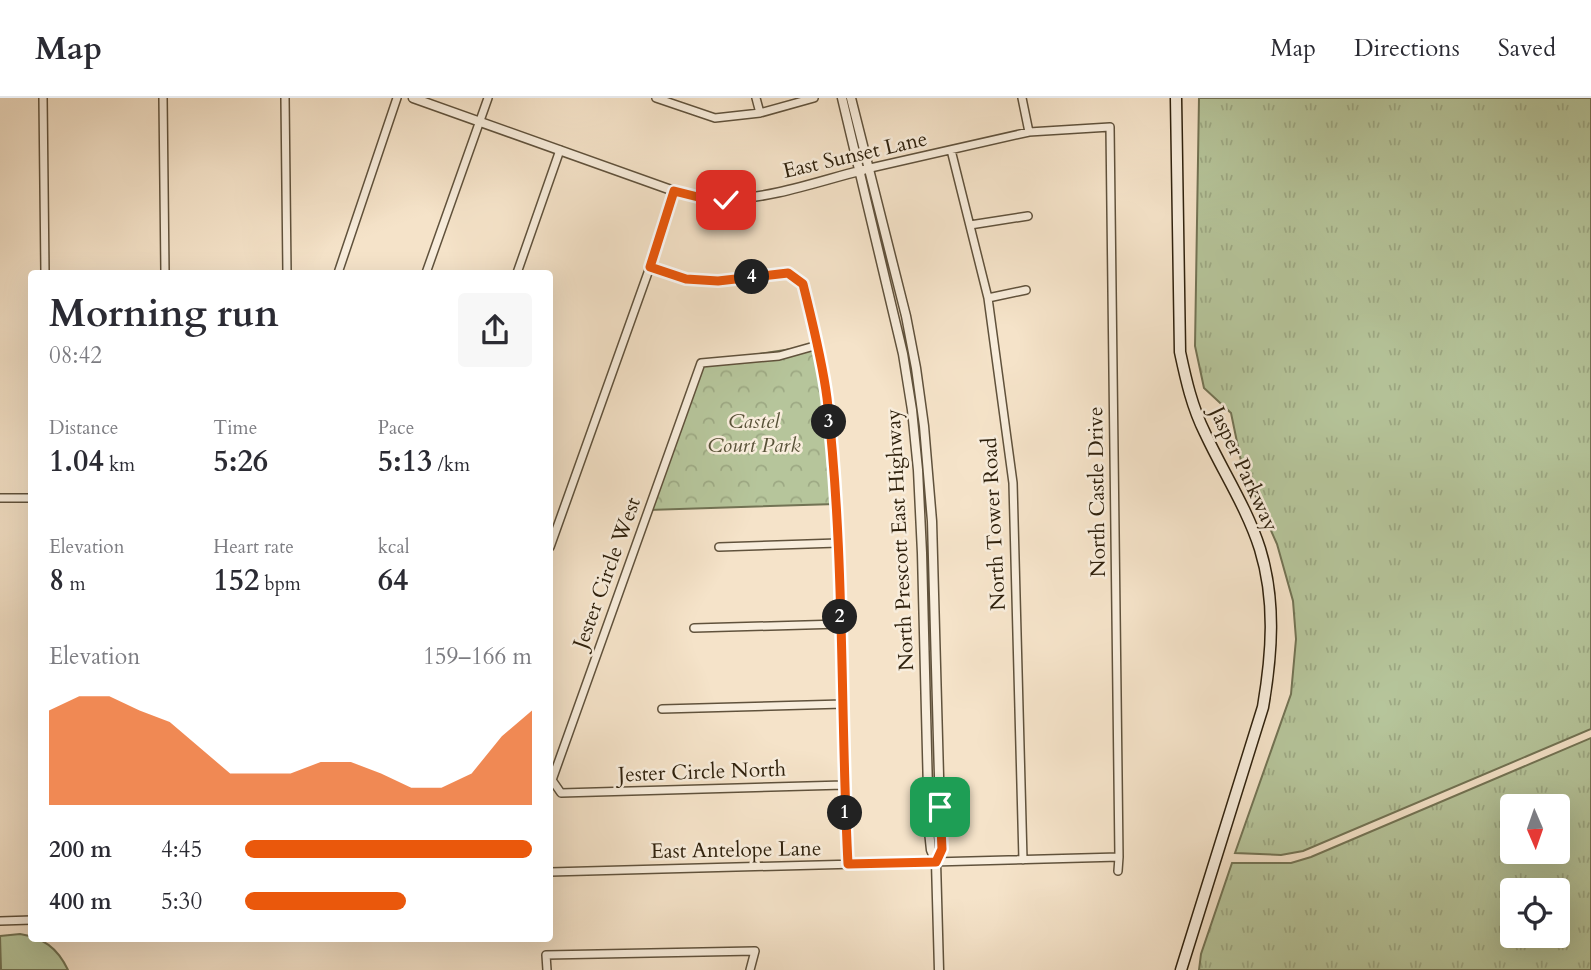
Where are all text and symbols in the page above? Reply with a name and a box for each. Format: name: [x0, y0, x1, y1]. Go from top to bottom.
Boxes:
text: Map: [35, 26, 102, 71]
text: Map: [1270, 32, 1316, 65]
text: Directions: [1354, 32, 1460, 65]
text: Saved: [1498, 32, 1556, 65]
street label: East Sunset Lane: [780, 124, 930, 186]
pin: [696, 170, 756, 230]
icon: check: [707, 181, 745, 219]
pin: 4: [734, 260, 770, 294]
text: 4: [747, 263, 756, 289]
text: Morning run: [49, 288, 279, 340]
button: share: [458, 293, 532, 367]
text: 08:42: [49, 340, 102, 371]
street label: Jasper Parkway: [1201, 399, 1286, 536]
pin: 3: [812, 404, 846, 440]
street label: North Castle Drive: [1081, 406, 1113, 578]
park label: Castel Court Park: [707, 407, 801, 460]
text: 3: [824, 408, 833, 434]
street label: North Prescott East Highway: [879, 408, 921, 672]
text: Distance: [49, 415, 118, 441]
text: Time: [213, 415, 257, 441]
text: Pace: [378, 415, 414, 441]
street label: North Tower Road: [975, 437, 1013, 611]
text: 1.04: [49, 441, 104, 482]
text: 5:26: [213, 441, 268, 482]
text: 5:13: [378, 441, 432, 482]
text: km: [104, 452, 135, 478]
text: /km: [432, 452, 470, 478]
street label: Jester Circle West: [565, 493, 648, 656]
text: Elevation: [49, 534, 124, 560]
text: Heart rate: [213, 534, 294, 560]
text: kcal: [378, 534, 410, 560]
text: 8: [49, 560, 64, 601]
text: 152: [213, 560, 259, 601]
text: 64: [378, 560, 408, 601]
text: m: [64, 571, 86, 597]
text: bpm: [259, 571, 301, 597]
pin: 2: [822, 600, 858, 634]
text: 2: [835, 603, 844, 629]
text: Elevation: [49, 641, 140, 672]
text: 159–166 m: [423, 641, 532, 672]
street label: Jester Circle North: [615, 755, 787, 790]
pin: [910, 777, 970, 837]
icon: arrive: [921, 788, 959, 826]
north arrow: [1500, 794, 1570, 864]
map controls: [1500, 794, 1570, 948]
pin: 1: [828, 796, 862, 830]
text: 1: [840, 799, 849, 825]
text: 200 m: [49, 834, 112, 865]
text: 4:45: [161, 834, 202, 865]
street label: East Antelope Lane: [650, 834, 822, 866]
button: locate: [1500, 878, 1570, 948]
text: 400 m: [49, 886, 112, 917]
text: 5:30: [161, 886, 202, 917]

